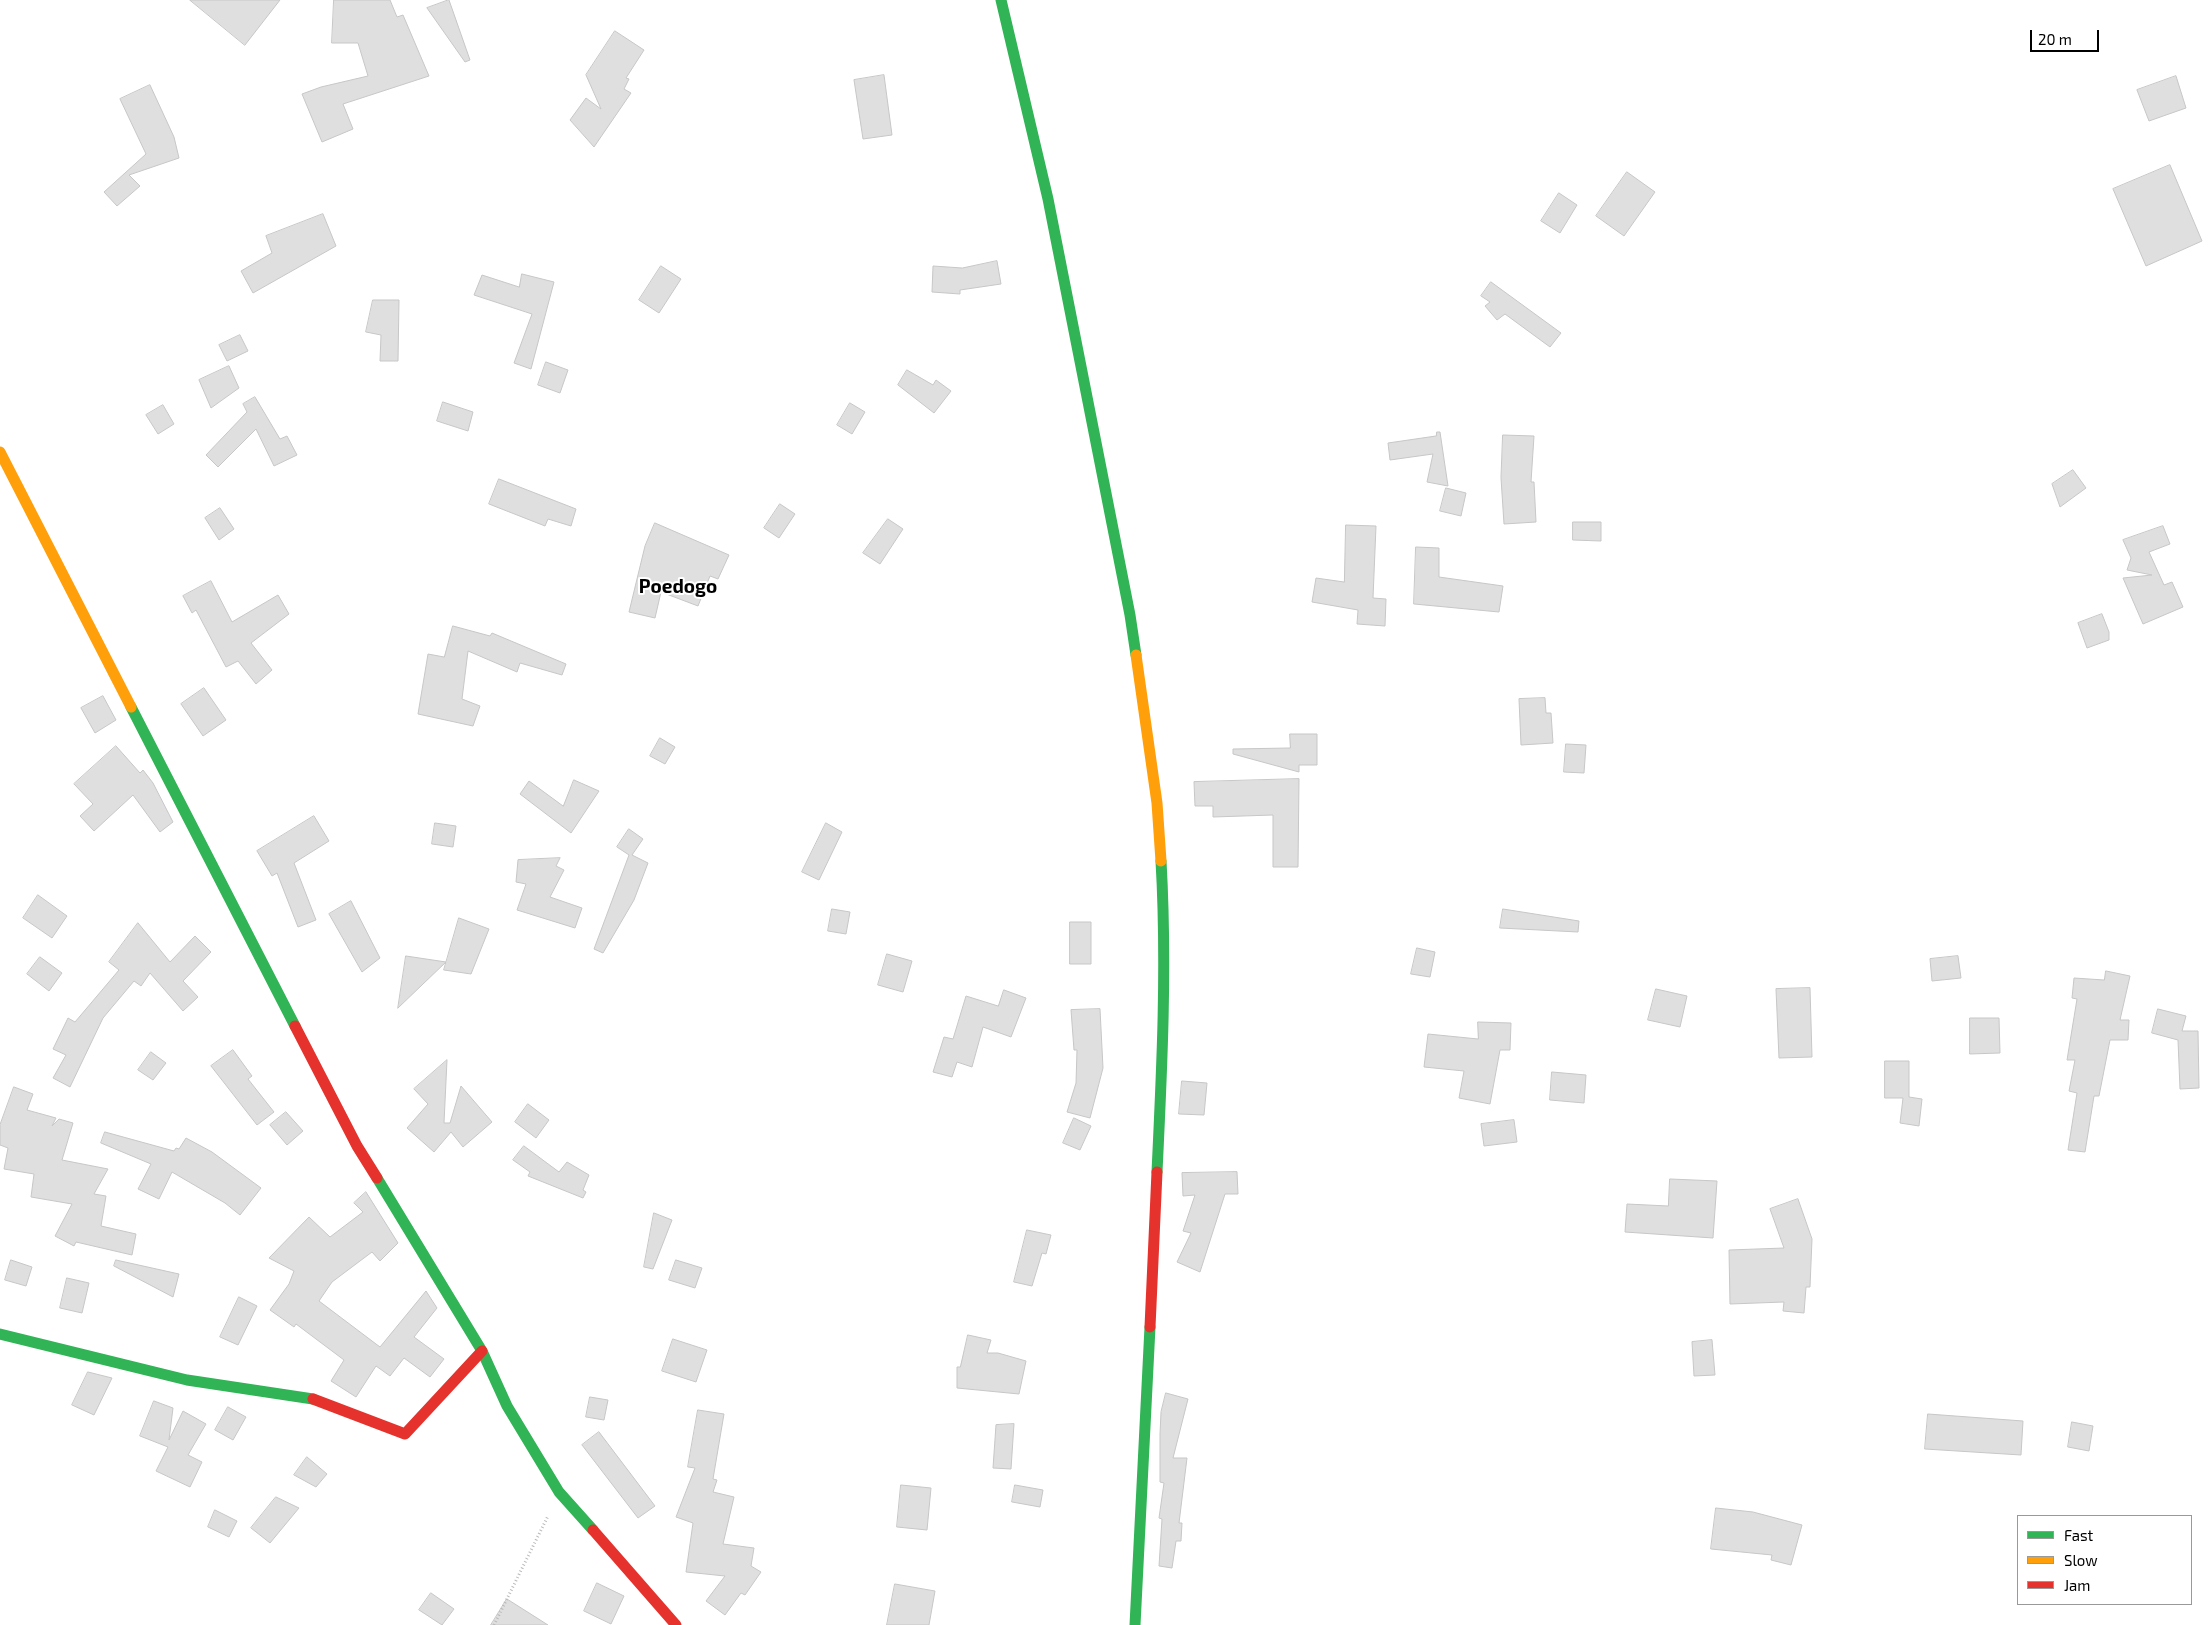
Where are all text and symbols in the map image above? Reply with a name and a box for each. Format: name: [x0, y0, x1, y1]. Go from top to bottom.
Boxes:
scale bar: [2032, 20, 2101, 52]
text: 20 m: [2038, 30, 2072, 48]
district label: Poedogo: [639, 576, 717, 598]
legend: [2017, 1515, 2192, 1605]
text: Fast: [2064, 1526, 2093, 1544]
text: Slow: [2064, 1551, 2098, 1569]
text: Jam: [2064, 1576, 2090, 1594]

